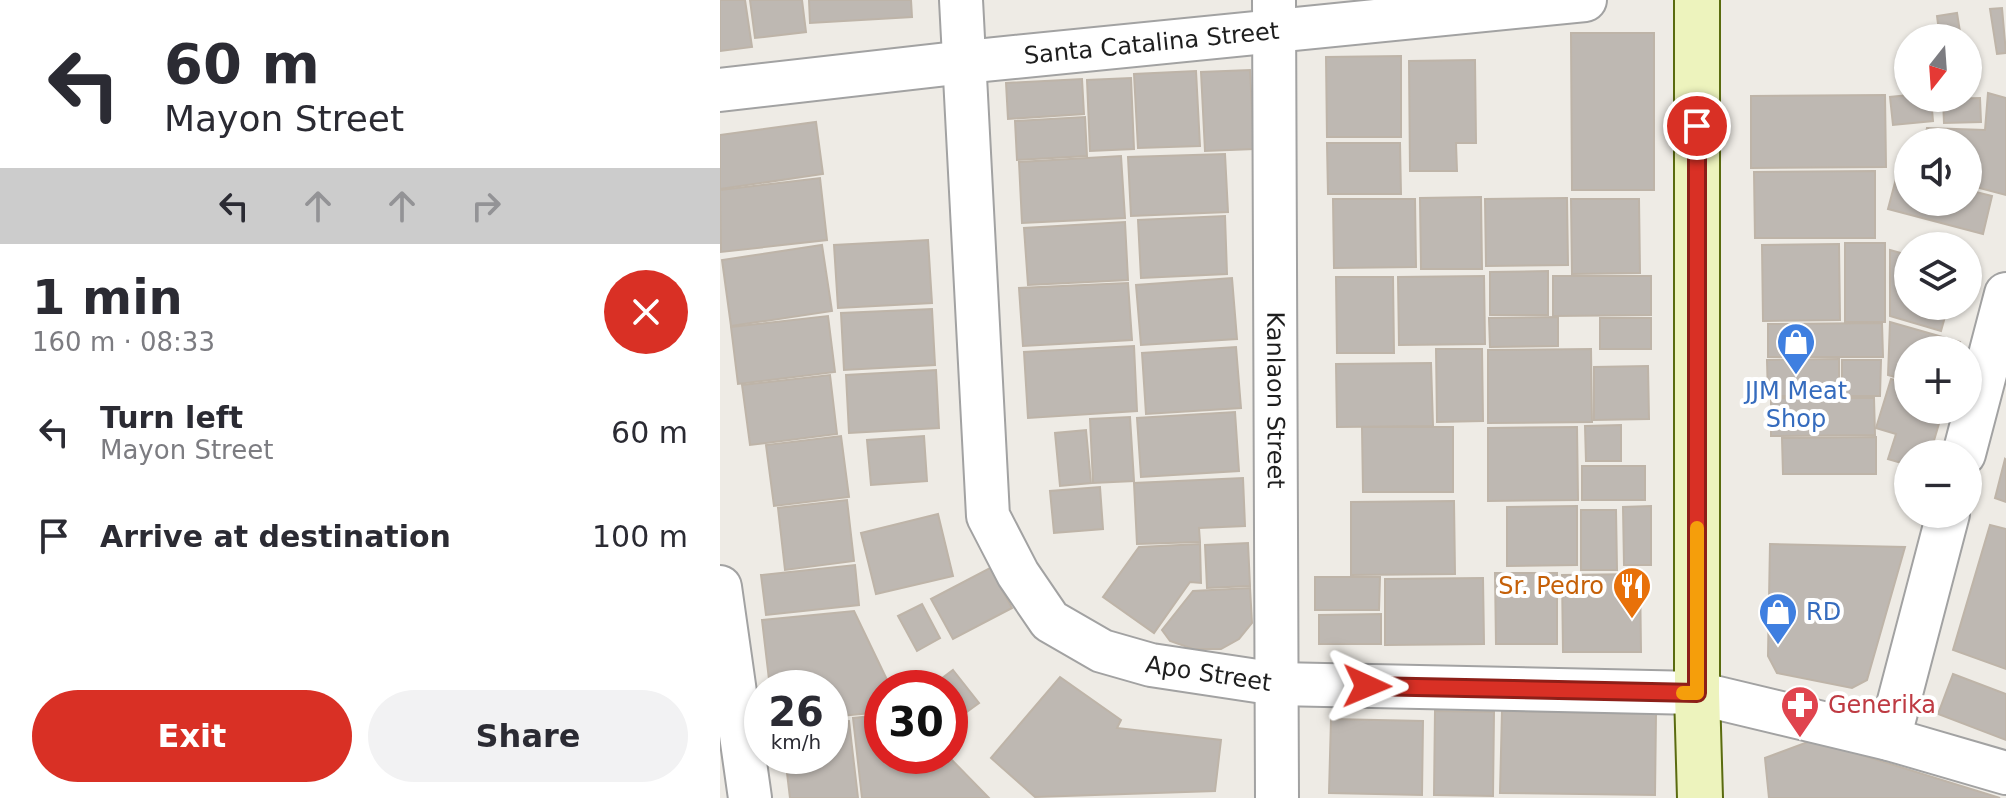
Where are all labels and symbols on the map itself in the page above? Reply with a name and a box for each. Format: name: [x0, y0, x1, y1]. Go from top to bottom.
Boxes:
street label: Santa Catalina Street: [1022, 17, 1280, 70]
north arrow: [1894, 24, 1982, 112]
pin: [1663, 92, 1731, 160]
street label: Kanlaon Street: [1261, 311, 1290, 489]
shop icon: JJM Meat Shop: [1775, 321, 1817, 376]
place label: JJM Meat Shop: [1743, 377, 1847, 433]
restaurant icon: Sr. Pedro: [1611, 565, 1653, 620]
place label: Sr. Pedro: [1498, 572, 1604, 600]
shop icon: RD: [1757, 591, 1799, 646]
place label: RD: [1806, 598, 1841, 626]
position arrow: [1325, 644, 1409, 728]
street label: Apo Street: [1144, 650, 1273, 697]
speed limit sign: 30: [864, 670, 968, 774]
pharmacy icon: Generika: [1779, 684, 1821, 739]
place label: Generika: [1828, 691, 1936, 719]

